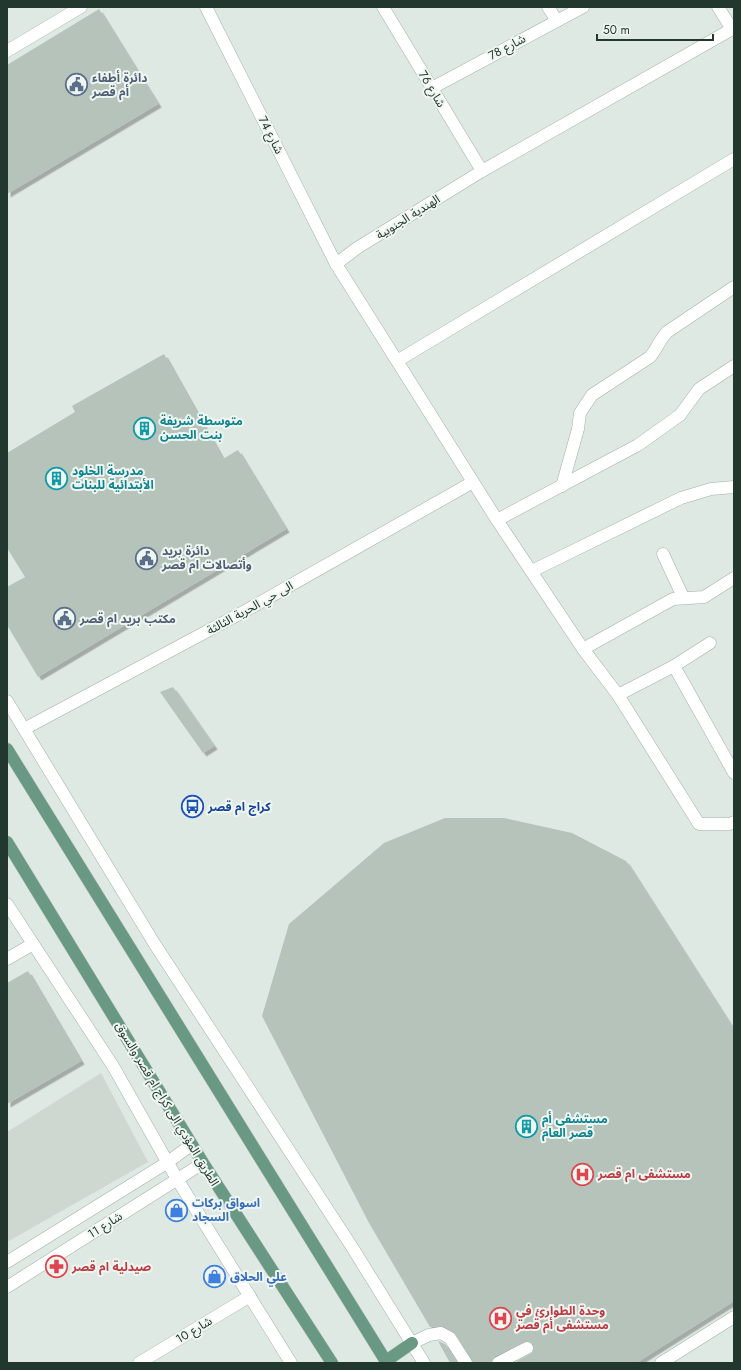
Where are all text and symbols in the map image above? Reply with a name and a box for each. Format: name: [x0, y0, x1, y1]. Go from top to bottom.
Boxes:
scale bar: [597, 16, 713, 42]
text: 50 m: [603, 21, 630, 39]
street label: شارع 78: [485, 30, 529, 64]
street label: شارع 76: [414, 67, 450, 111]
place label: دائرة أطفاء أم قصر: [91, 69, 147, 101]
public building icon: دائرة أطفاء أم قصر: [64, 72, 90, 98]
street label: شارع 74: [254, 113, 288, 157]
street label: الهندية الجنوبية: [372, 190, 444, 244]
place label: متوسطة شريفة بنت الحسن: [160, 412, 243, 444]
building icon: متوسطة شريفة بنت الحسن: [132, 415, 158, 441]
place label: مدرسة الخلود الأبتدائية للبنات: [72, 462, 154, 494]
building icon: مدرسة الخلود الأبتدائية للبنات: [43, 465, 69, 491]
place label: دائرة بريد وأتصالات ام قصر: [161, 542, 252, 574]
public building icon: دائرة بريد وأتصالات ام قصر: [134, 545, 160, 571]
street label: الى حي الحرية الثالثة: [204, 577, 297, 640]
public building icon: مكتب بريد ام قصر: [51, 606, 77, 632]
place label: مكتب بريد ام قصر: [79, 610, 176, 628]
bus stop icon: كراج ام قصر: [179, 794, 205, 820]
place label: كراج ام قصر: [207, 798, 271, 816]
street label: الطريق المؤدي الى كراج ام قصر والسوق: [110, 1019, 223, 1190]
place label: مستشفى أم قصر العام: [542, 1110, 608, 1142]
building icon: مستشفى أم قصر العام: [514, 1113, 540, 1139]
hospital icon: مستشفى ام قصر: [570, 1161, 596, 1187]
place label: مستشفى ام قصر: [597, 1165, 691, 1183]
place label: اسواق بركات السجاد: [192, 1194, 260, 1226]
shop icon: اسواق بركات السجاد: [163, 1197, 189, 1223]
street label: شارع 11: [84, 1207, 126, 1243]
pharmacy icon: صيدلية ام قصر: [44, 1254, 70, 1280]
place label: صيدلية ام قصر: [71, 1258, 151, 1276]
shop icon: علي الحلاق: [202, 1264, 228, 1290]
place label: علي الحلاق: [230, 1268, 287, 1287]
place label: وحدة الطوارئ في مستشفى أم قصر: [515, 1302, 609, 1334]
hospital icon: وحدة الطوارئ في مستشفى أم قصر: [488, 1305, 514, 1331]
street label: شارع 10: [172, 1312, 216, 1348]

